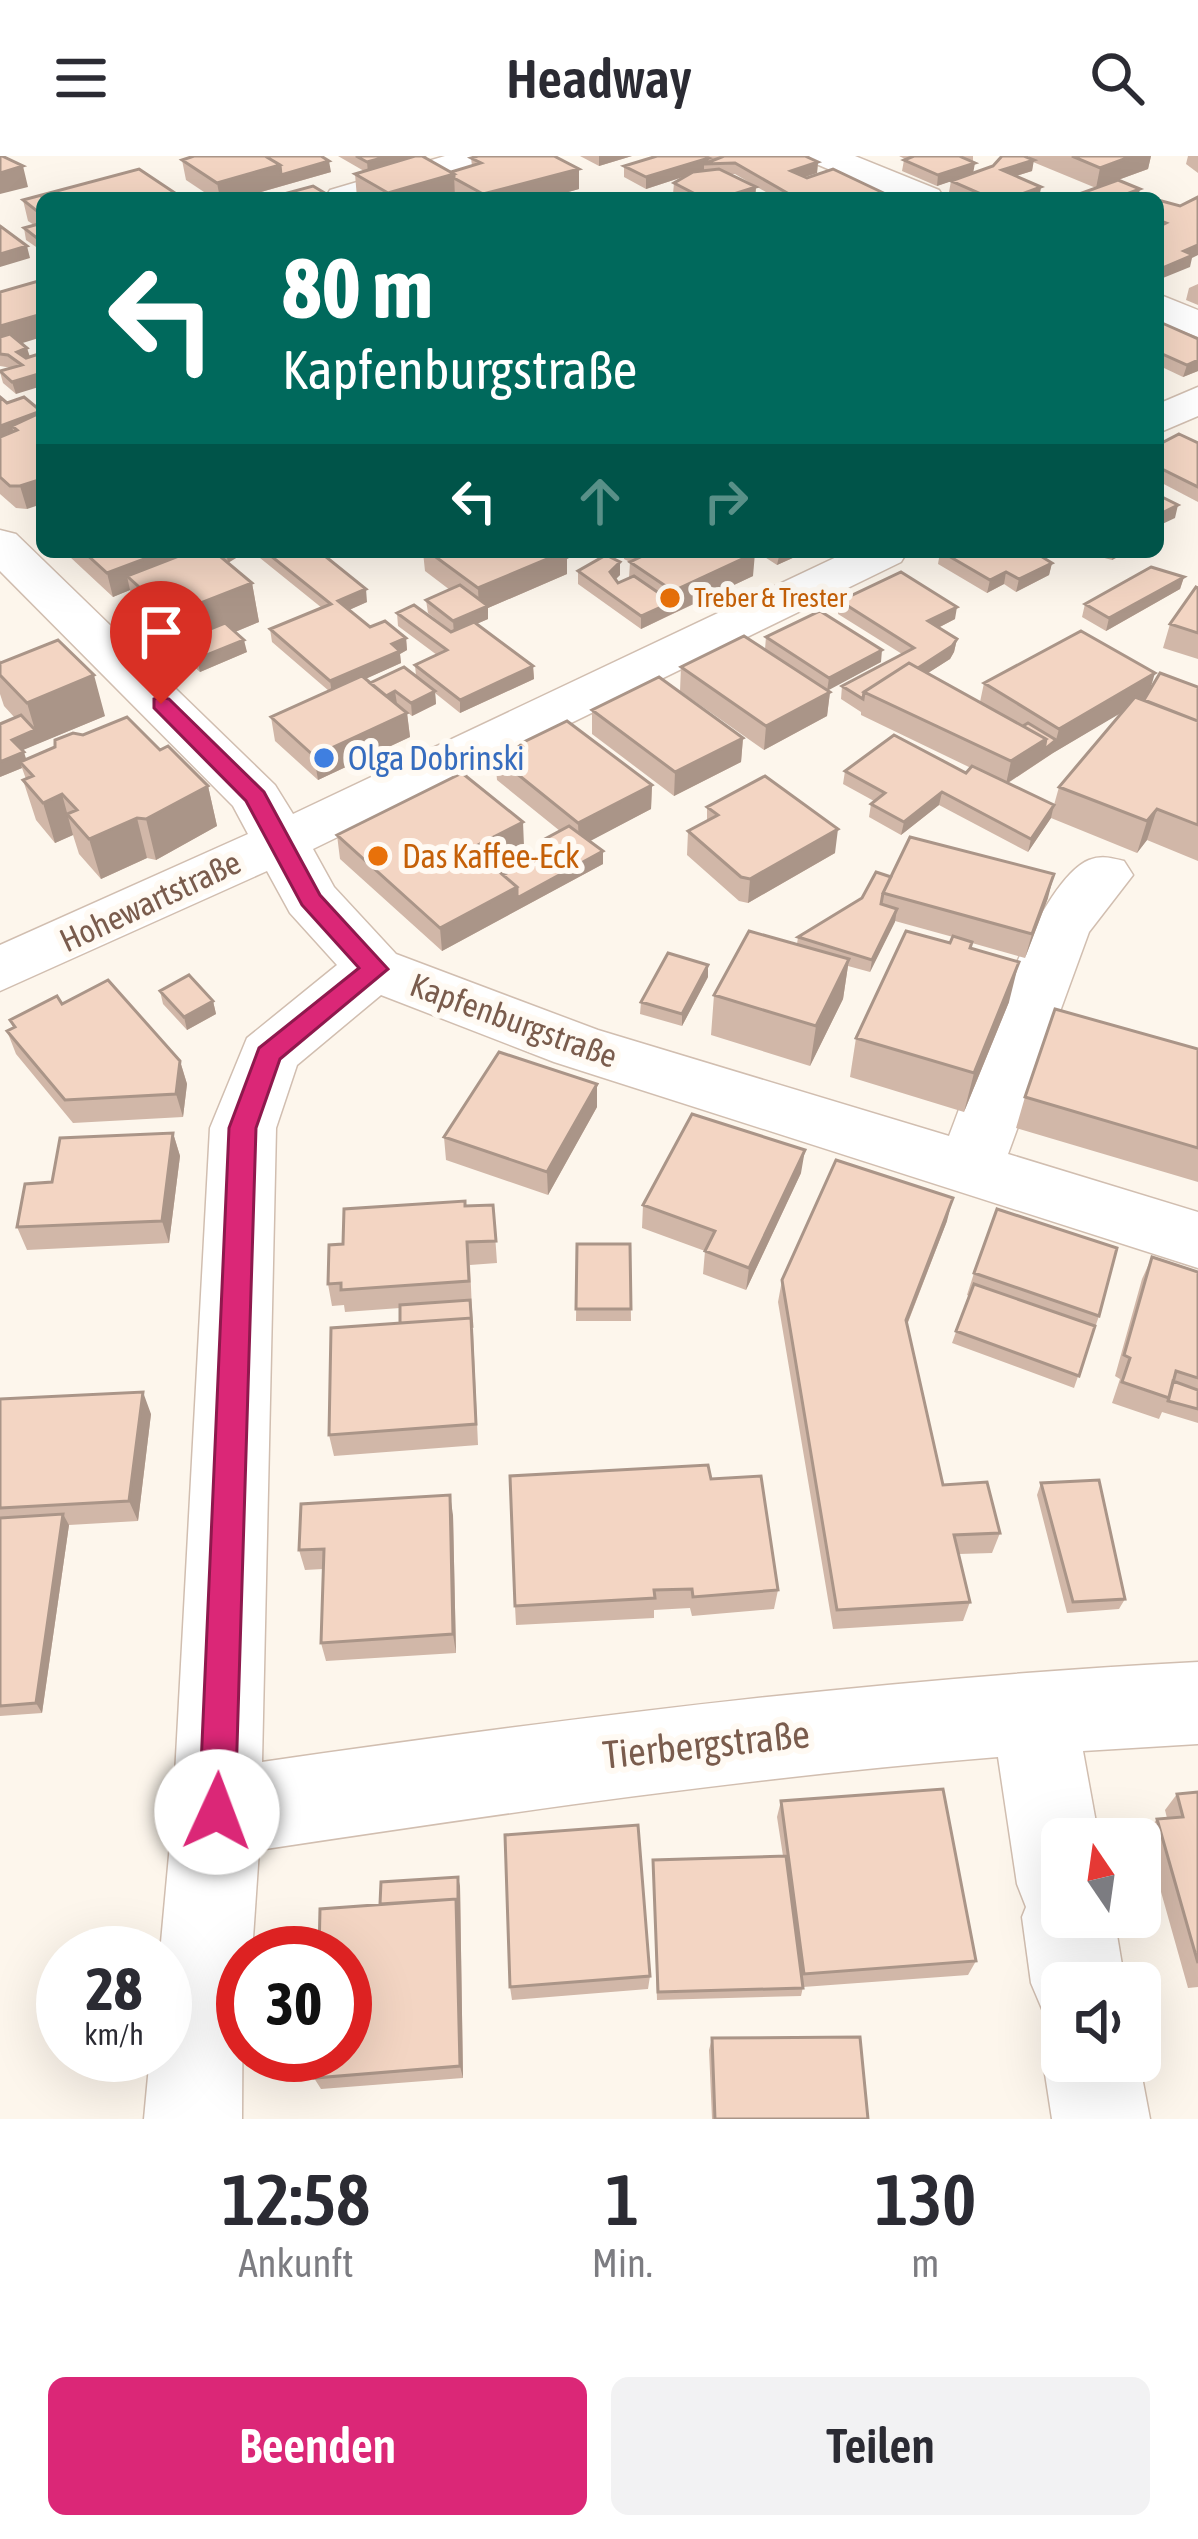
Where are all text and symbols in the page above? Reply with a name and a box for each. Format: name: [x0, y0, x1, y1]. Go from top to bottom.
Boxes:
icon: menu: [48, 45, 114, 111]
icon: search: [1084, 45, 1150, 111]
text: Headway: [506, 48, 692, 109]
icon: left: [84, 240, 240, 396]
text: 80 m: [282, 240, 433, 336]
text: Kapfenburgstraße: [282, 339, 637, 400]
icon: left: [441, 468, 507, 534]
icon: ahead: [567, 468, 633, 534]
icon: right: [693, 468, 759, 534]
pin: [110, 581, 212, 704]
place label: Treber & Trester: [694, 582, 848, 613]
marker: Treber & Trester: [657, 585, 683, 611]
icon: arrive: [128, 599, 194, 665]
place label: Olga Dobrinski: [348, 739, 525, 777]
marker: Olga Dobrinski: [311, 745, 337, 771]
place label: Das Kaffee-Eck: [402, 837, 580, 875]
street label: Hohewartstraße: [54, 843, 246, 959]
marker: Das Kaffee-Eck: [365, 843, 391, 869]
street label: Kapfenburgstraße: [405, 965, 623, 1075]
street label: Tierbergstraße: [600, 1711, 812, 1777]
position arrow: [154, 1749, 280, 1875]
north arrow: [1041, 1818, 1161, 1938]
map controls: [1041, 1818, 1161, 2082]
speed limit sign: 30: [216, 1926, 372, 2082]
text: 28: [86, 1954, 142, 2023]
button: sound: [1041, 1962, 1161, 2082]
text: km/h: [84, 2017, 144, 2051]
text: 12:58: [222, 2158, 370, 2240]
text: 1: [605, 2158, 639, 2240]
text: 130: [875, 2158, 976, 2240]
text: Ankunft: [238, 2241, 353, 2285]
text: Min.: [592, 2241, 653, 2285]
text: m: [911, 2241, 939, 2285]
button: Beenden: [48, 2377, 587, 2515]
button: Teilen: [611, 2377, 1150, 2515]

